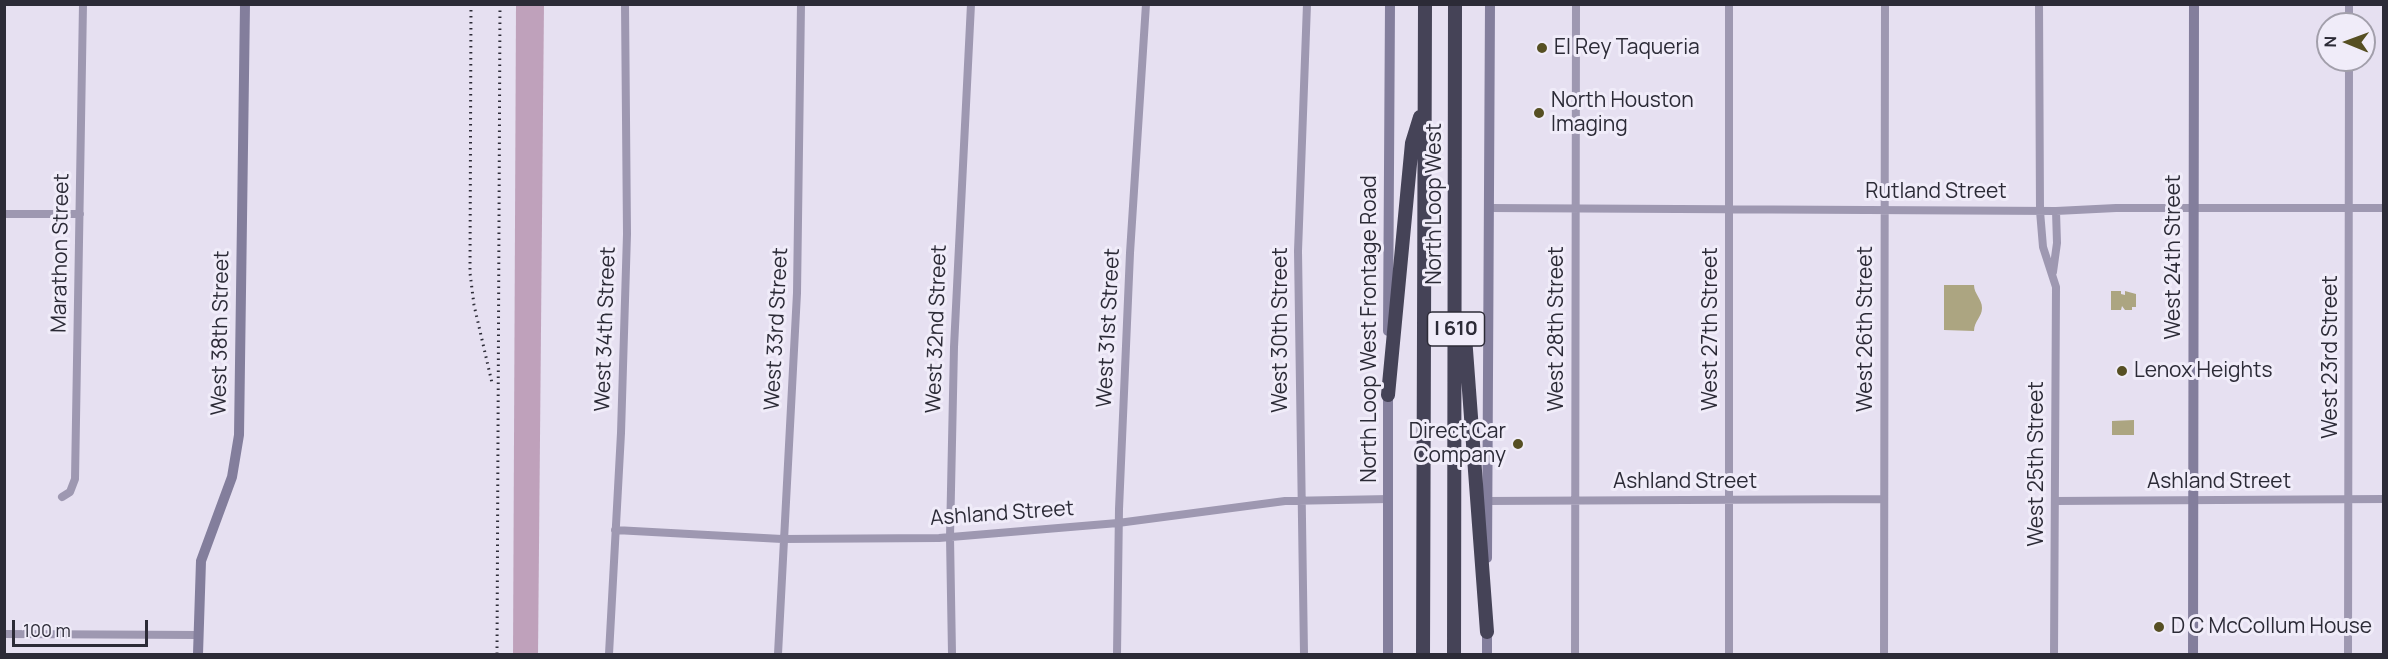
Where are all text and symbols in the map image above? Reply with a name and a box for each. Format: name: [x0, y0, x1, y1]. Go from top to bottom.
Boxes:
north arrow: [2316, 12, 2376, 72]
place label: El Rey Taqueria: [1554, 35, 1700, 61]
text: N: [2319, 36, 2341, 48]
marker: El Rey Taqueria: [1535, 41, 1549, 55]
place label: North Houston Imaging: [1551, 88, 1694, 138]
marker: North Houston Imaging: [1532, 106, 1546, 120]
street label: North Loop West: [1422, 123, 1448, 285]
street label: Marathon Street: [47, 173, 75, 333]
street label: North Loop West Frontage Road: [1357, 175, 1383, 483]
street label: West 24th Street: [2161, 175, 2187, 339]
street label: Rutland Street: [1865, 179, 2007, 205]
street label: West 32nd Street: [921, 244, 953, 414]
street label: West 34th Street: [591, 246, 621, 412]
street label: West 28th Street: [1544, 246, 1570, 412]
street label: West 26th Street: [1853, 246, 1879, 412]
street label: West 33rd Street: [760, 247, 794, 411]
street label: West 30th Street: [1268, 247, 1294, 413]
street label: West 27th Street: [1698, 247, 1724, 411]
street label: West 31st Street: [1092, 248, 1126, 408]
street label: West 38th Street: [207, 250, 235, 416]
street label: West 23rd Street: [2318, 275, 2344, 439]
road number: I 610: [1428, 312, 1484, 346]
place label: Lenox Heights: [2134, 358, 2272, 384]
marker: Lenox Heights: [2115, 364, 2129, 378]
street label: West 25th Street: [2024, 381, 2050, 547]
place label: Direct Car Company: [1409, 419, 1506, 469]
marker: Direct Car Company: [1511, 437, 1525, 451]
street label: Ashland Street: [1613, 469, 1757, 495]
street label: Ashland Street: [2147, 469, 2291, 495]
street label: Ashland Street: [929, 496, 1075, 532]
scale bar: [15, 608, 152, 646]
place label: D C McCollum House: [2171, 614, 2372, 640]
text: 100 m: [23, 618, 71, 642]
marker: D C McCollum House: [2152, 620, 2166, 634]

